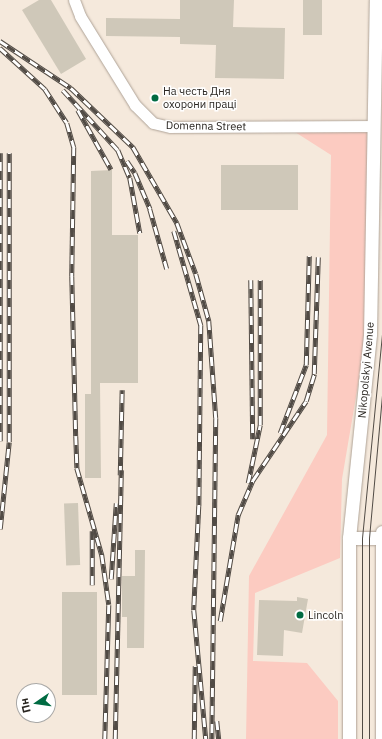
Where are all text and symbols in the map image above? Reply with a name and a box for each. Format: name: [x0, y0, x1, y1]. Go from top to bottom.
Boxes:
place label: На честь Дня охорони праці: [163, 85, 237, 111]
marker: На честь Дня охорони праці: [150, 93, 160, 103]
street label: Domenna Street: [166, 119, 246, 133]
street label: Nikopolskyi Avenue: [355, 321, 377, 419]
place label: Lincoln: [308, 608, 343, 622]
marker: Lincoln: [295, 610, 305, 620]
north arrow: [16, 683, 56, 723]
text: Пн: [17, 697, 34, 714]

